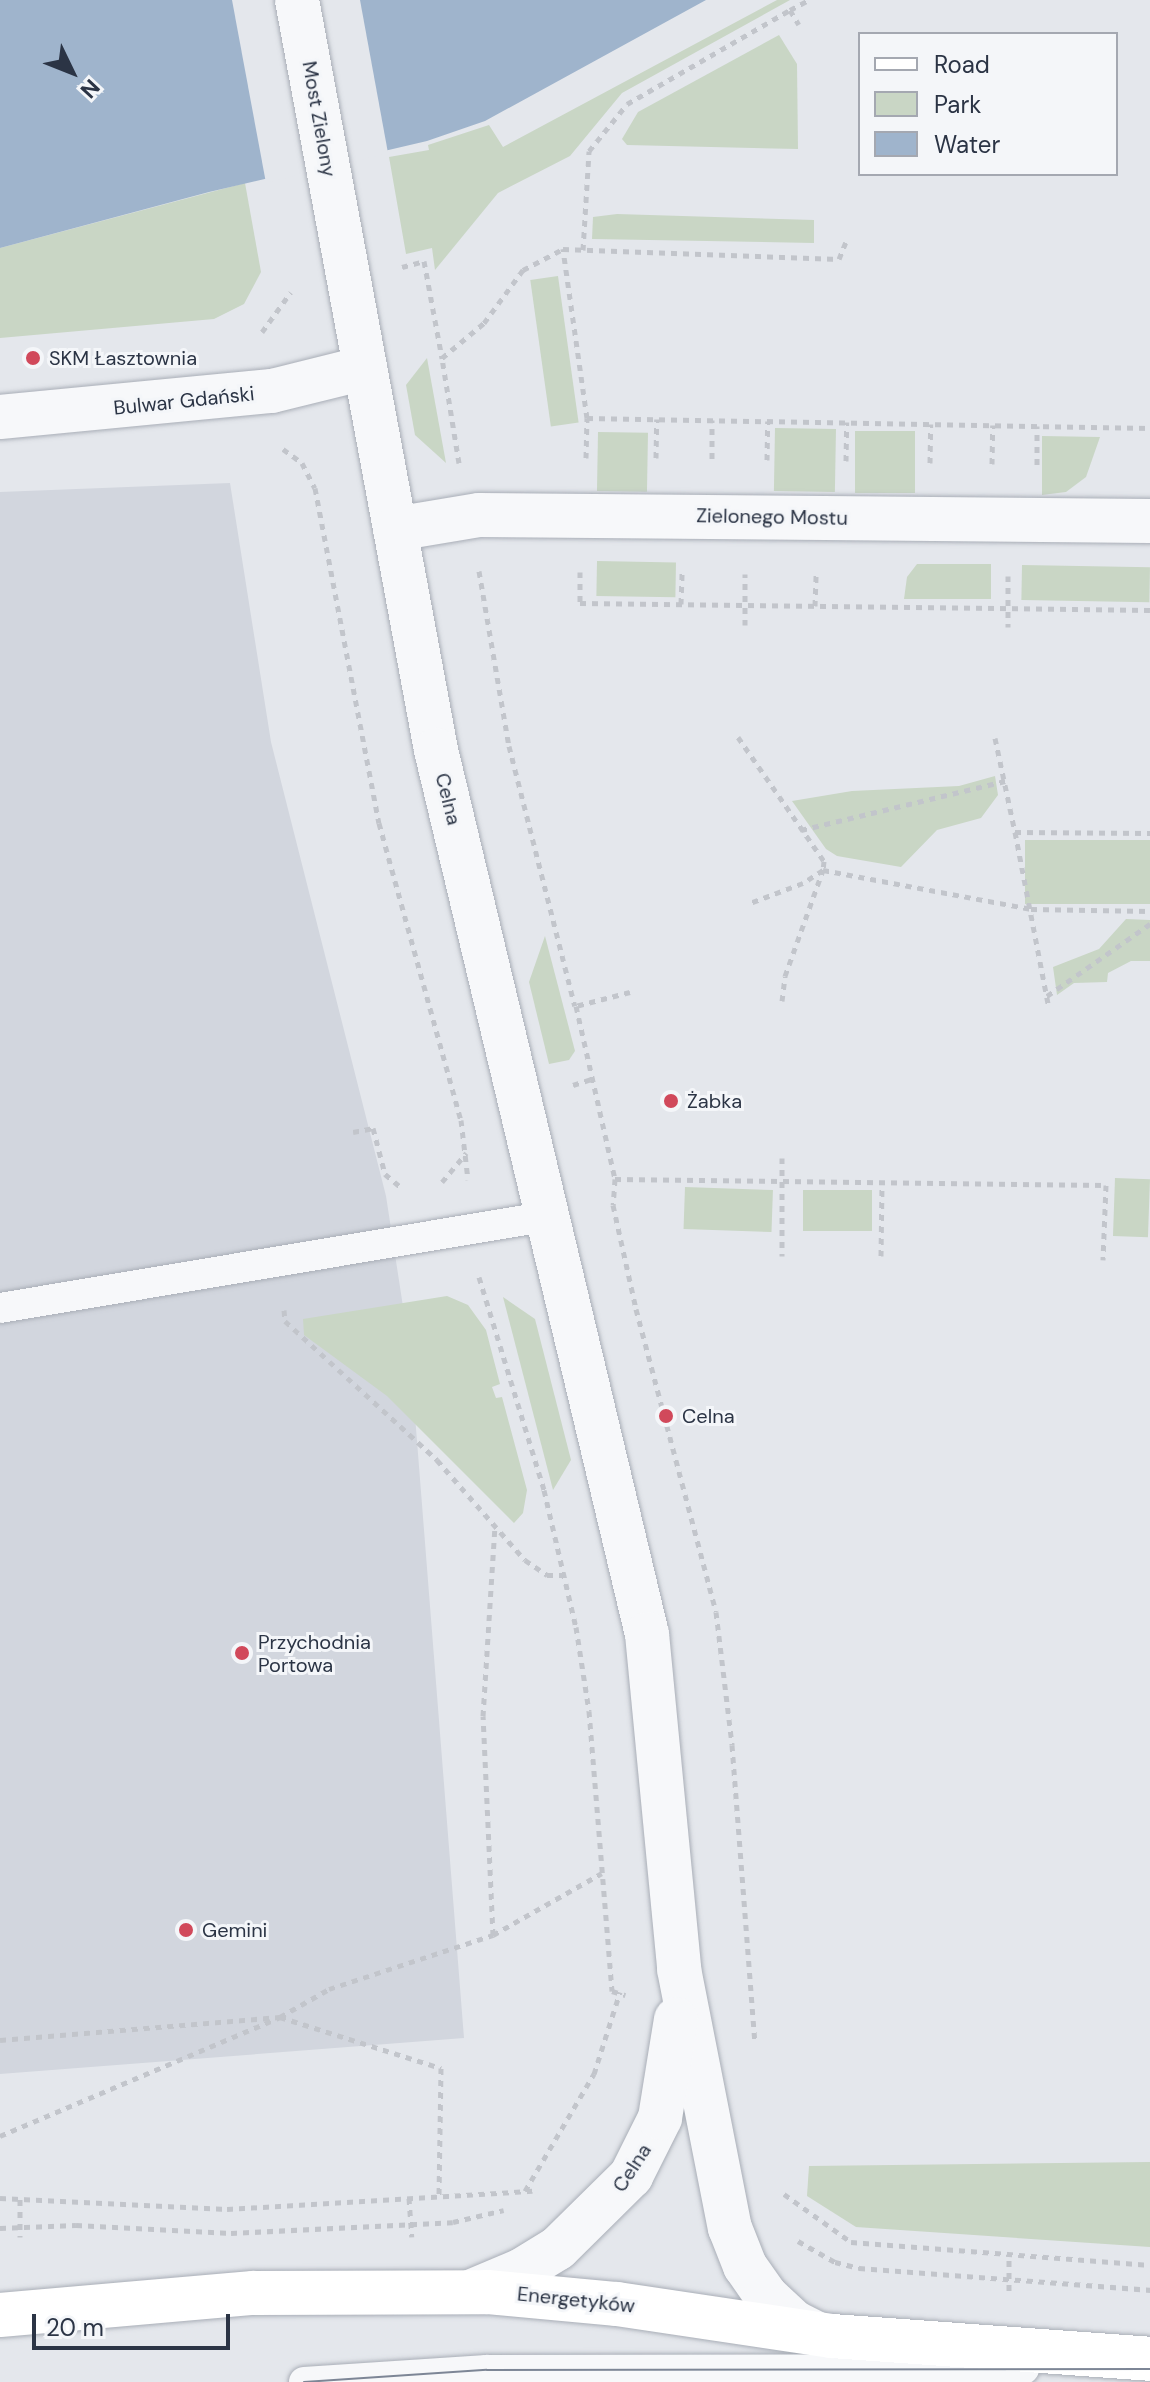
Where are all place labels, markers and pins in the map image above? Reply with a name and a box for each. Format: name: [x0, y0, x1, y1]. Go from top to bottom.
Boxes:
place label: SKM Łasztownia: [49, 346, 197, 370]
marker: SKM Łasztownia: [24, 349, 42, 367]
place label: Żabka: [687, 1089, 742, 1113]
marker: Żabka: [662, 1092, 680, 1110]
place label: Celna: [682, 1404, 735, 1428]
marker: Celna: [657, 1407, 675, 1425]
place label: Przychodnia Portowa: [258, 1630, 371, 1677]
marker: Przychodnia Portowa: [233, 1644, 251, 1662]
place label: Gemini: [202, 1918, 267, 1942]
marker: Gemini: [177, 1921, 195, 1939]

